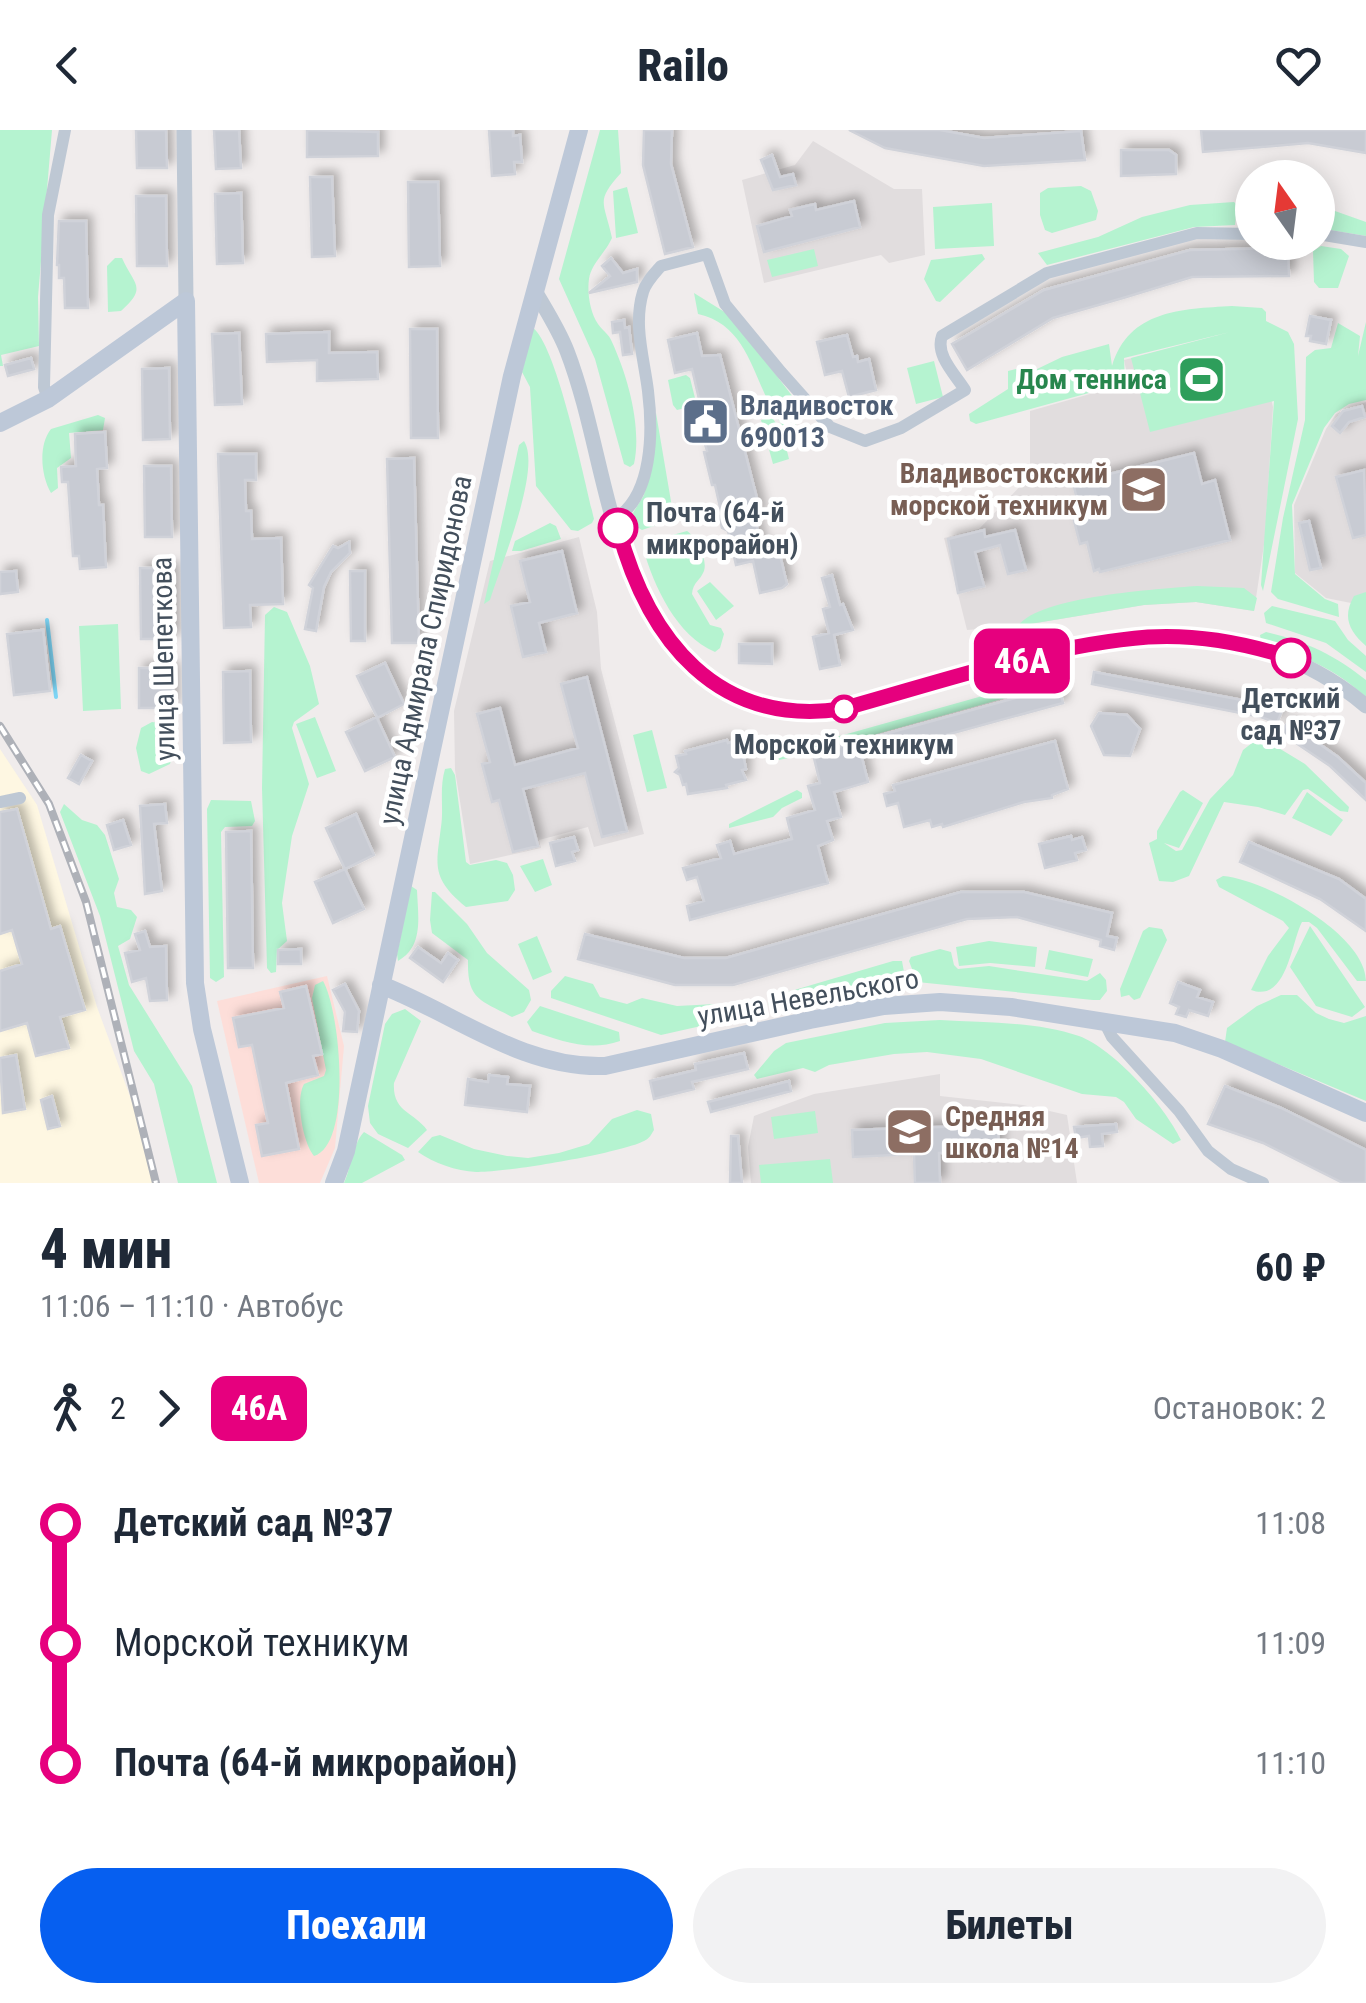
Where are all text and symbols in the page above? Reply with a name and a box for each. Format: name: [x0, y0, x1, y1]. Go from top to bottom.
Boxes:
icon: back: [40, 38, 95, 93]
icon: heart: [1271, 38, 1326, 93]
text: Railo: [637, 39, 729, 92]
north arrow: [1235, 160, 1335, 260]
map controls: [1235, 160, 1335, 260]
sports icon: Дом тенниса: [1176, 353, 1228, 405]
place label: Дом тенниса: [1016, 363, 1167, 396]
place label: Владивосток 690013: [740, 389, 894, 454]
public building icon: Владивосток 690013: [679, 395, 731, 447]
place label: Владивостокский морской техникум: [890, 457, 1108, 522]
school or university icon: Владивостокский морской техникум: [1117, 463, 1169, 515]
street label: улица Адмирала Спиридонова: [372, 472, 479, 828]
place label: Почта (64-й микрорайон): [646, 496, 799, 561]
marker: Почта (64-й микрорайон): [599, 509, 637, 547]
street label: улица Шепеткова: [145, 557, 182, 761]
line badge: 46А: [964, 628, 1080, 694]
marker: Детский сад №37: [1272, 639, 1310, 677]
text: 46А: [994, 641, 1050, 682]
place label: Детский сад №37: [1240, 682, 1342, 747]
marker: Морской техникум: [831, 696, 857, 722]
place label: Морской техникум: [734, 728, 954, 761]
street label: улица Невельского: [695, 962, 921, 1033]
place label: Средняя школа №14: [945, 1100, 1079, 1165]
school or university icon: Средняя школа №14: [884, 1106, 936, 1158]
text: 4 мин: [40, 1217, 172, 1281]
text: 60 ₽: [1255, 1246, 1326, 1290]
text: 11:06 – 11:10 · Автобус: [40, 1287, 344, 1325]
icon: walk: [40, 1381, 95, 1436]
icon: forward: [141, 1381, 196, 1436]
text: 46А: [231, 1388, 287, 1429]
text: 2: [110, 1389, 126, 1427]
text: Остановок: 2: [1153, 1389, 1326, 1427]
text: Детский сад №37: [114, 1501, 393, 1545]
text: 11:08: [1255, 1504, 1326, 1542]
text: Морской техникум: [114, 1621, 410, 1665]
text: 11:09: [1255, 1624, 1326, 1662]
text: Почта (64-й микрорайон): [114, 1741, 518, 1785]
text: 11:10: [1255, 1744, 1326, 1782]
button: Поехали: [40, 1868, 673, 1983]
button: Билеты: [693, 1868, 1326, 1983]

